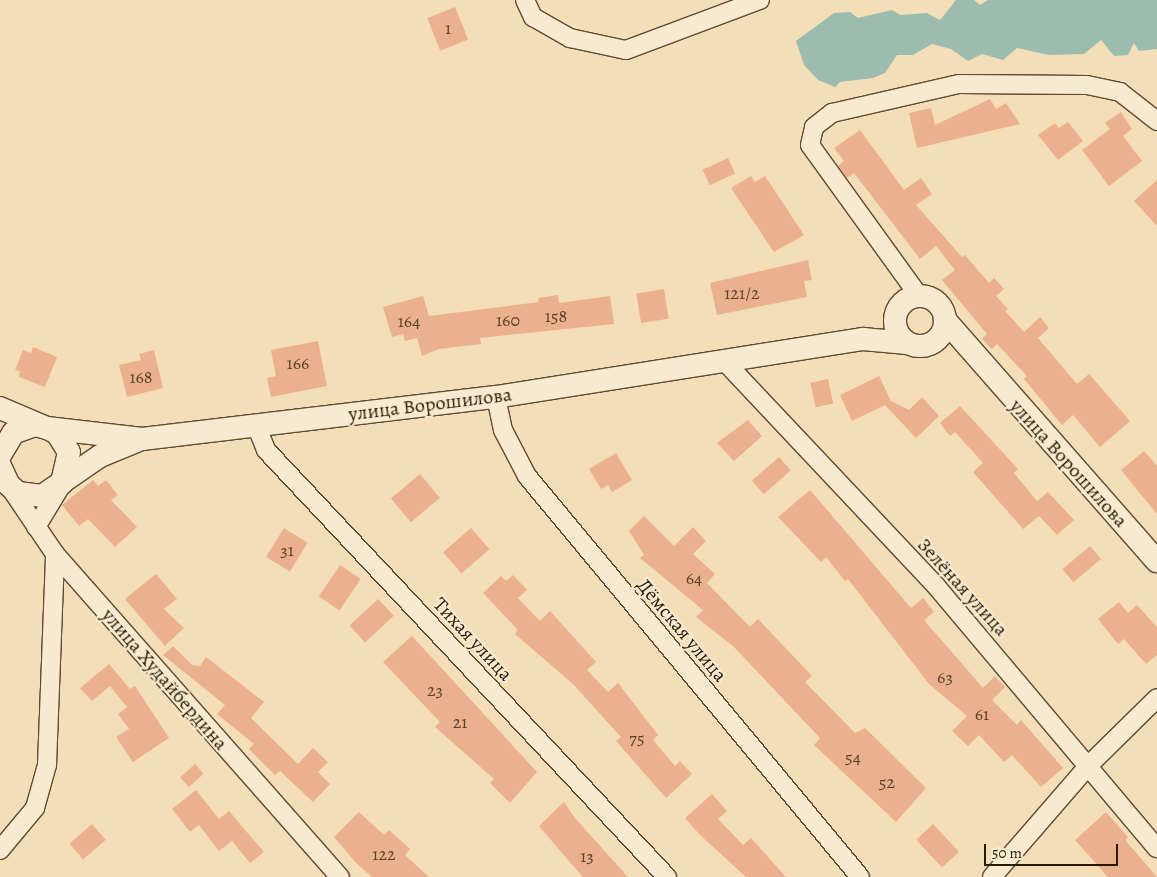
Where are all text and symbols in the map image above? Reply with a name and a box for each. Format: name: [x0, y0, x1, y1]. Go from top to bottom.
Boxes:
house number: 1: [445, 17, 451, 39]
house number: 121/2: [724, 282, 760, 304]
house number: 158: [545, 305, 567, 327]
house number: 160: [496, 309, 520, 331]
house number: 164: [398, 310, 420, 332]
house number: 166: [287, 352, 309, 374]
house number: 168: [129, 366, 153, 388]
street label: улица Ворошилова: [347, 382, 513, 426]
street label: улица Ворошилова: [1005, 394, 1133, 532]
street label: Зелёная улица: [913, 533, 1013, 641]
house number: 31: [280, 539, 294, 561]
house number: 64: [686, 567, 702, 589]
street label: Дёмская улица: [632, 573, 732, 687]
street label: Тихая улица: [428, 592, 518, 686]
street label: улица Худайбердина: [97, 603, 233, 755]
house number: 63: [937, 666, 953, 688]
house number: 23: [427, 679, 443, 701]
house number: 61: [975, 703, 989, 725]
house number: 21: [453, 711, 467, 733]
house number: 75: [629, 727, 645, 749]
house number: 54: [845, 746, 861, 768]
house number: 52: [879, 771, 895, 793]
scale bar: [987, 834, 1121, 866]
house number: 122: [372, 843, 396, 865]
text: 50 m: [992, 843, 1022, 863]
house number: 13: [580, 845, 594, 867]

